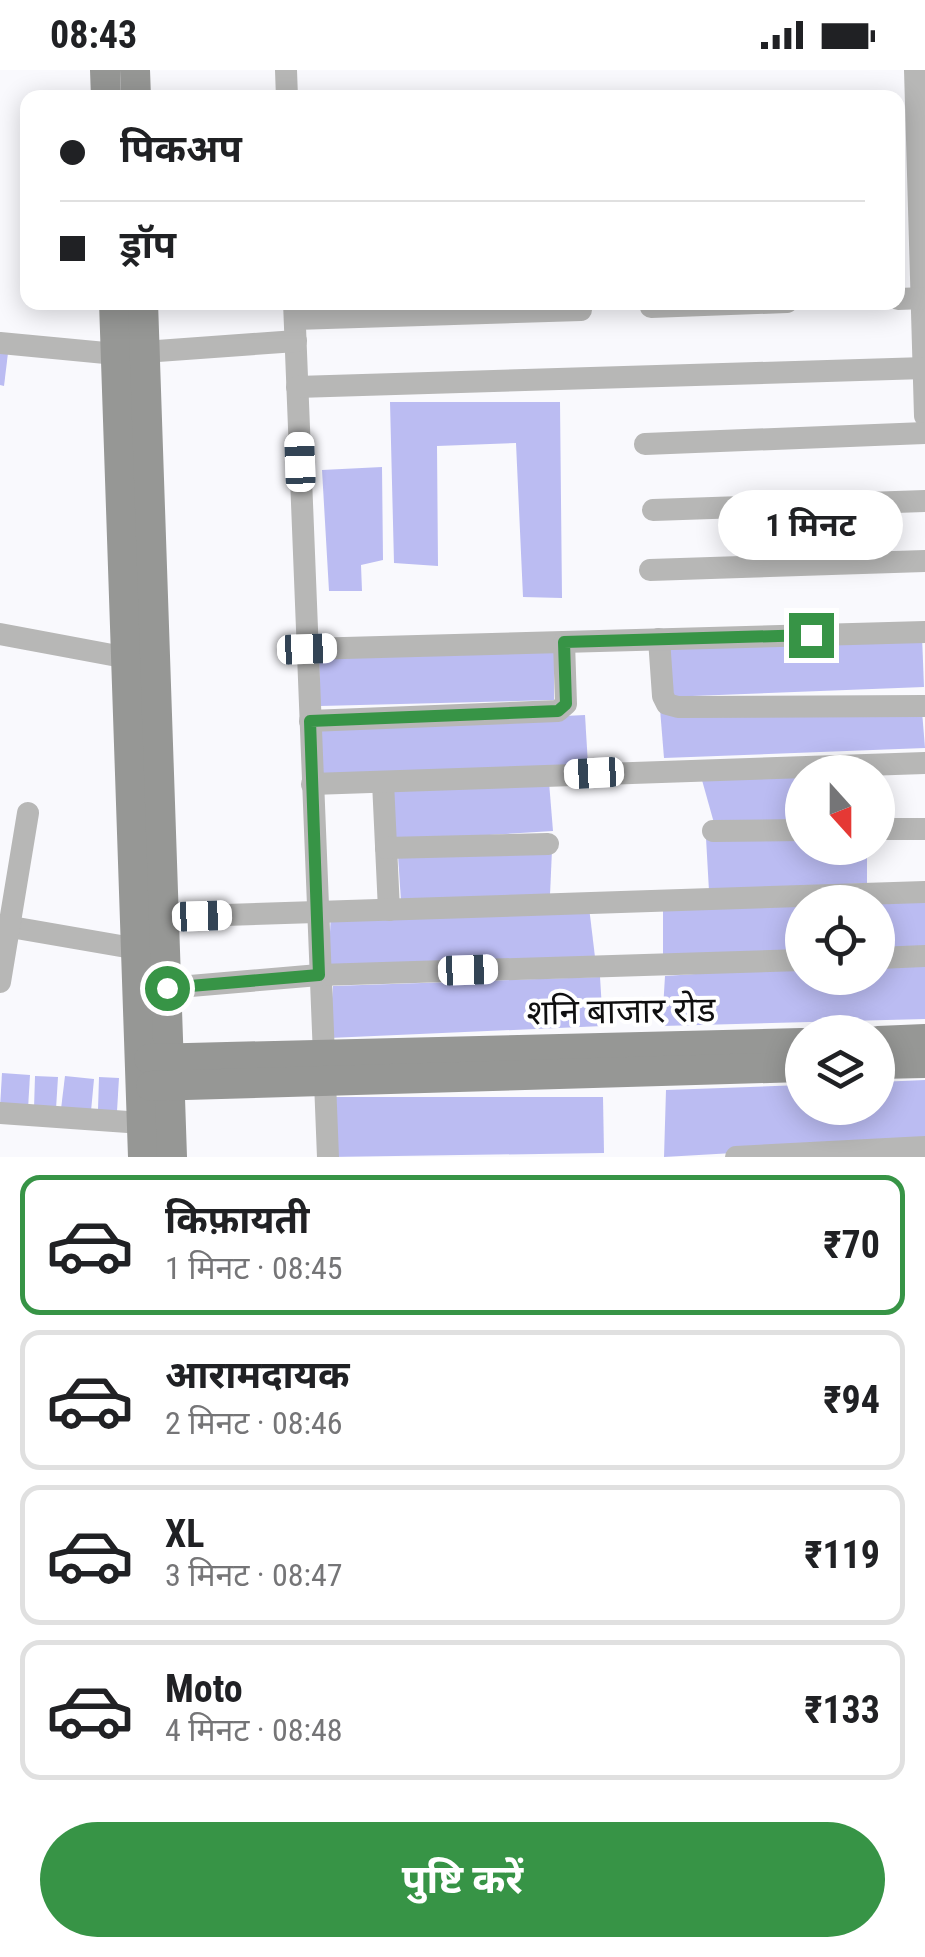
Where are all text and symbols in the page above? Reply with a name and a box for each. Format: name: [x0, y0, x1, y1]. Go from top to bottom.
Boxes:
text: 08:43: [50, 13, 137, 57]
text: पिकअप: [120, 127, 242, 171]
text: ड्रॉप: [120, 223, 176, 267]
car: [284, 431, 316, 493]
callout: 1 मिनट: [718, 490, 904, 560]
text: 1 मिनट: [765, 506, 856, 544]
route end: [789, 613, 834, 658]
car: [276, 633, 338, 665]
north arrow: [785, 755, 895, 865]
map controls: [785, 755, 895, 1125]
car: [563, 756, 625, 790]
button: locate: [785, 885, 895, 995]
car: [171, 900, 233, 932]
car: [437, 954, 499, 986]
route start: [145, 966, 190, 1011]
street label: शनि बाजार रोड: [526, 989, 717, 1034]
button: layers: [785, 1015, 895, 1125]
text: किफ़ायती: [165, 1198, 309, 1242]
icon: car: [45, 1200, 135, 1290]
text: ₹70: [824, 1223, 880, 1267]
text: 1 मिनट · 08:45: [165, 1249, 343, 1287]
text: आरामदायक: [165, 1353, 349, 1397]
icon: car: [45, 1355, 135, 1445]
text: ₹94: [824, 1378, 880, 1422]
text: 2 मिनट · 08:46: [165, 1404, 343, 1442]
icon: car: [45, 1510, 135, 1600]
text: XL: [165, 1512, 204, 1556]
text: ₹119: [804, 1533, 880, 1577]
text: 3 मिनट · 08:47: [165, 1556, 343, 1594]
icon: car: [45, 1665, 135, 1755]
text: Moto: [165, 1667, 243, 1711]
text: ₹133: [804, 1688, 880, 1732]
text: 4 मिनट · 08:48: [165, 1711, 343, 1749]
button: पुष्टि करें: [40, 1822, 885, 1937]

